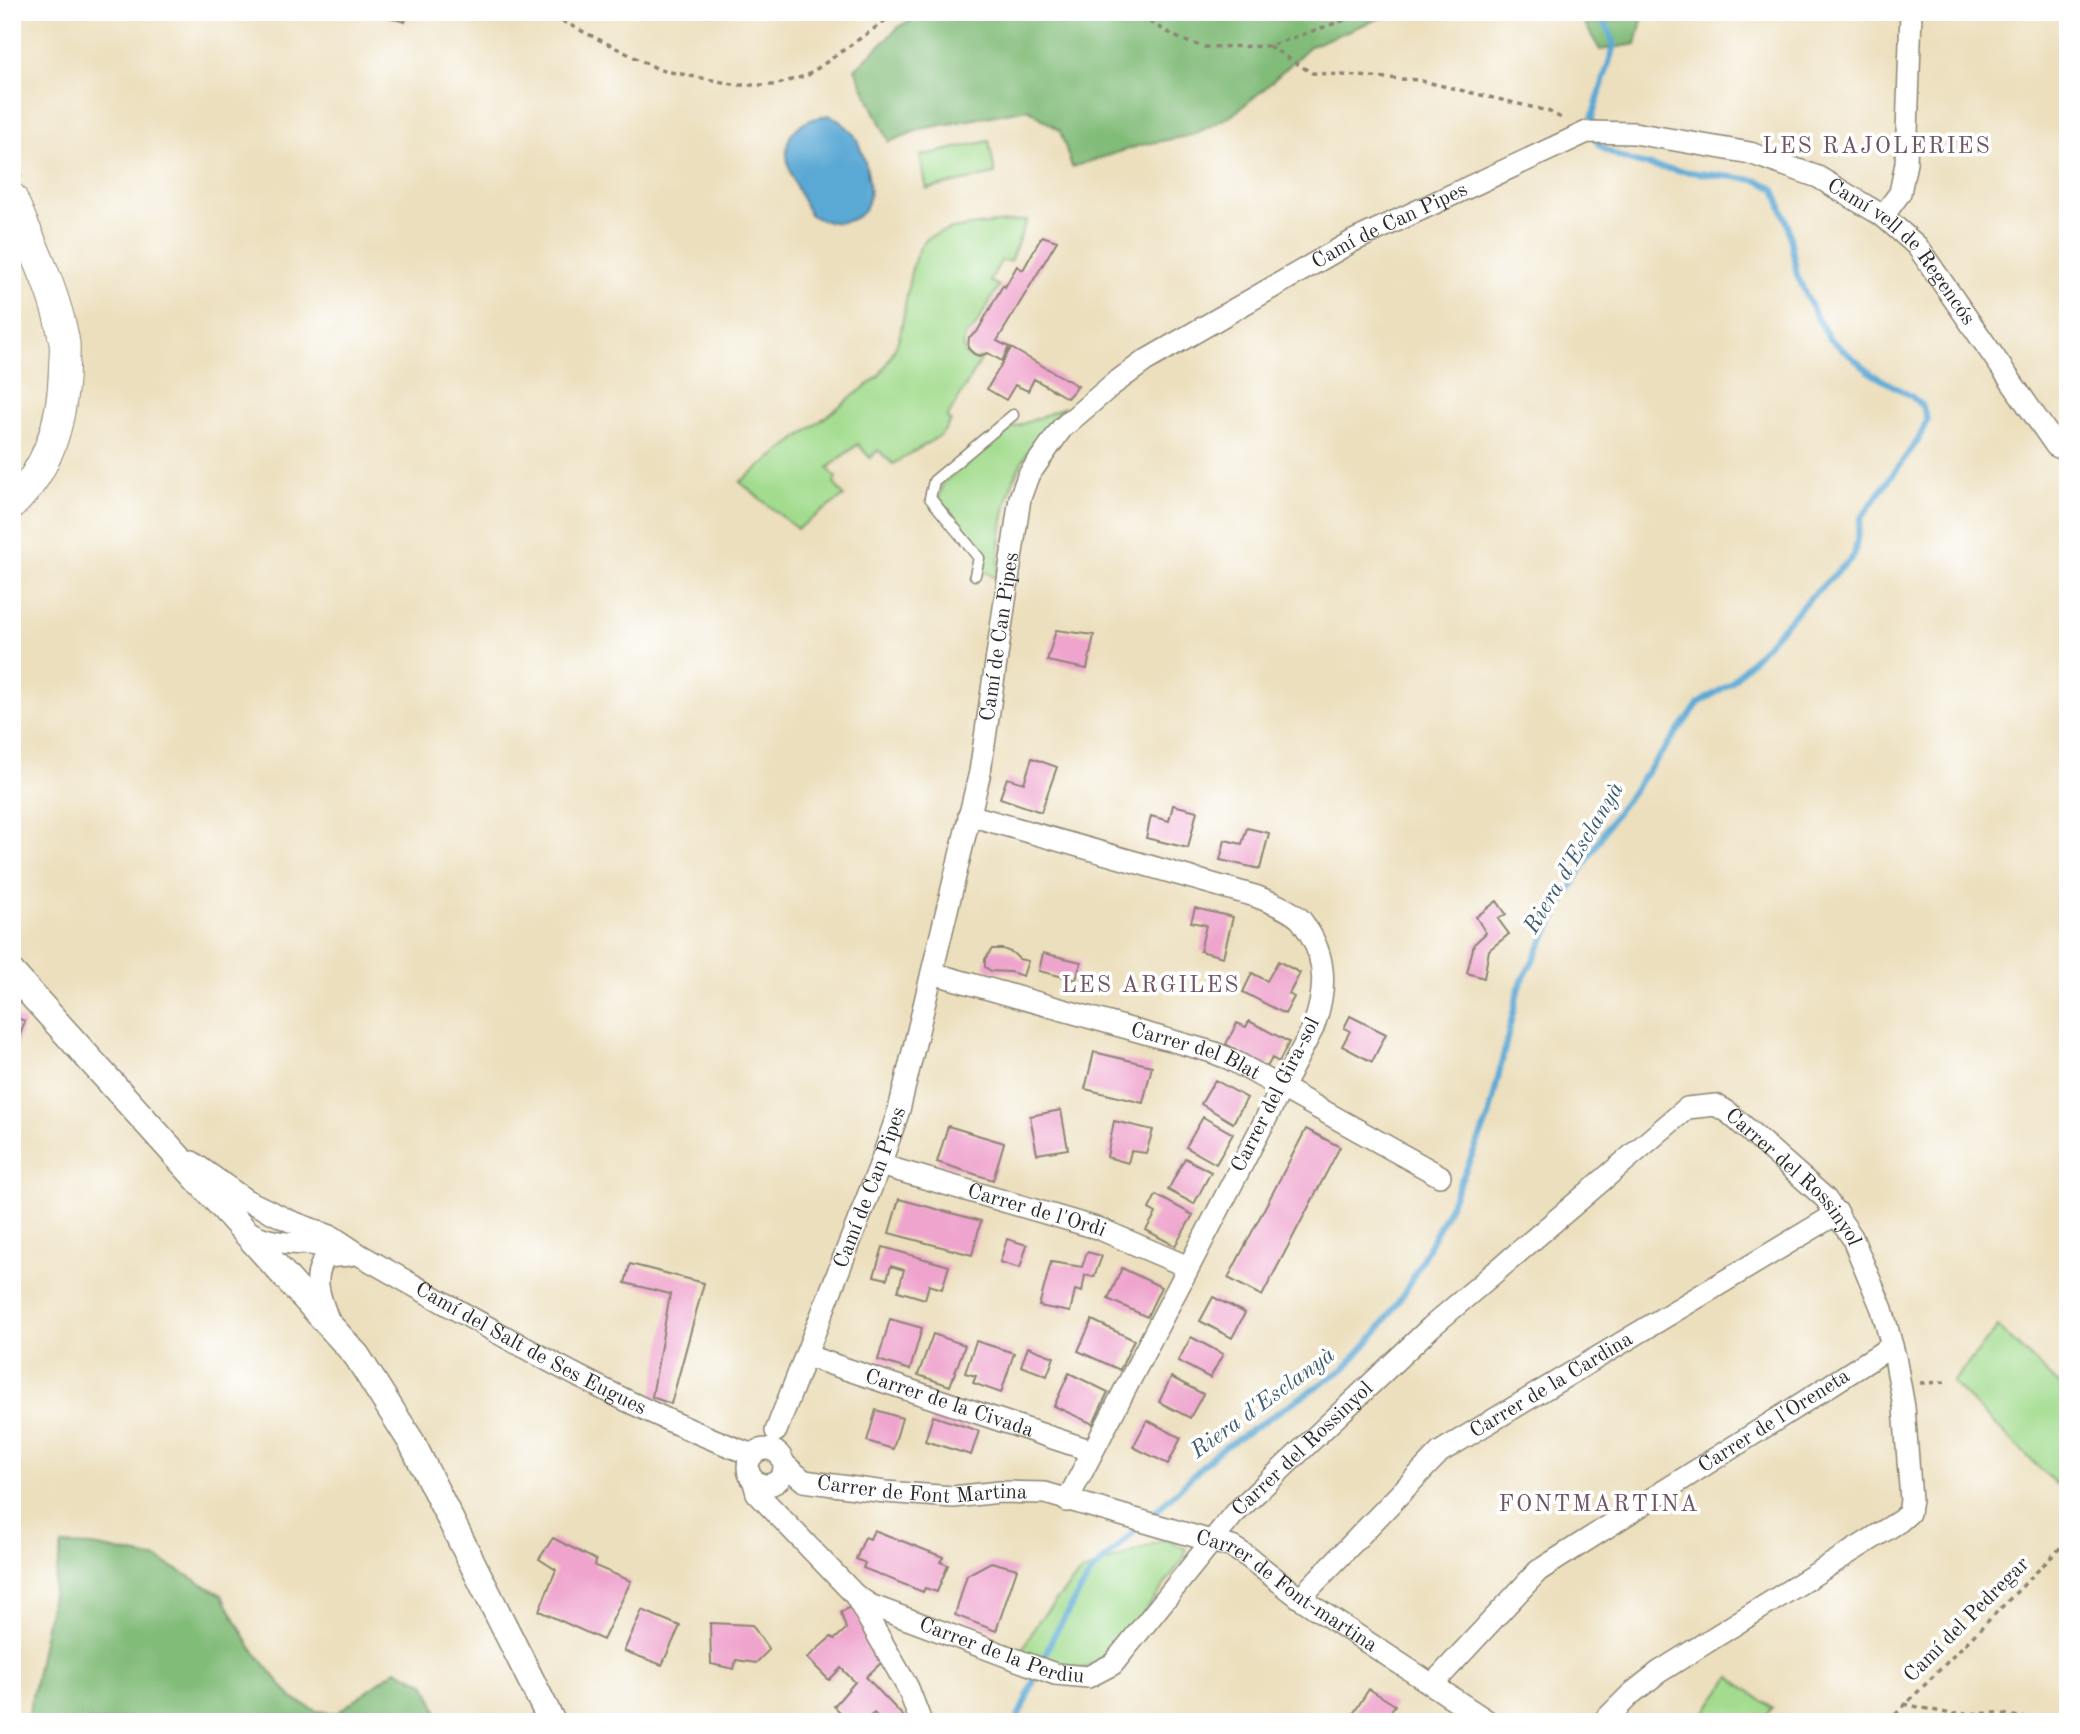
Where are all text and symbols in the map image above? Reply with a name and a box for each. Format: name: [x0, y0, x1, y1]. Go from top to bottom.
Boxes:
district label: LES RAJOLERIES: [1762, 135, 1992, 158]
street label: Camí vell de Regencós: [1823, 174, 1979, 329]
street label: Camí de Can Pipes: [1308, 179, 1471, 273]
street label: Camí de Can Pipes: [977, 551, 1022, 723]
water label: Riera d'Esclanyà: [1519, 778, 1629, 939]
district label: LES ARGILES: [1061, 974, 1241, 997]
street label: Carrer del Gira-sol: [1228, 1014, 1324, 1176]
street label: Carrer del Blat: [1128, 1019, 1264, 1084]
street label: Camí de Can Pipes: [830, 1104, 910, 1271]
street label: Carrer del Rossinyol: [1721, 1104, 1865, 1249]
street label: Carrer de l'Ordi: [965, 1180, 1109, 1241]
street label: Camí del Salt de Ses Eugues: [412, 1278, 649, 1419]
street label: Carrer de la Cardina: [1466, 1328, 1636, 1442]
water label: Riera d'Esclanyà: [1186, 1343, 1340, 1464]
street label: Carrer de l'Oreneta: [1695, 1365, 1854, 1477]
street label: Carrer de la Civada: [862, 1366, 1036, 1441]
street label: Carrer del Rossinyol: [1228, 1377, 1377, 1520]
street label: Carrer de Font Martina: [815, 1472, 1028, 1508]
district label: FONTMARTINA: [1498, 1493, 1700, 1516]
street label: Carrer de Font-martina: [1193, 1527, 1381, 1656]
street label: Camí del Pedregar: [1900, 1553, 2034, 1687]
street label: Carrer de la Perdiu: [916, 1614, 1085, 1687]

